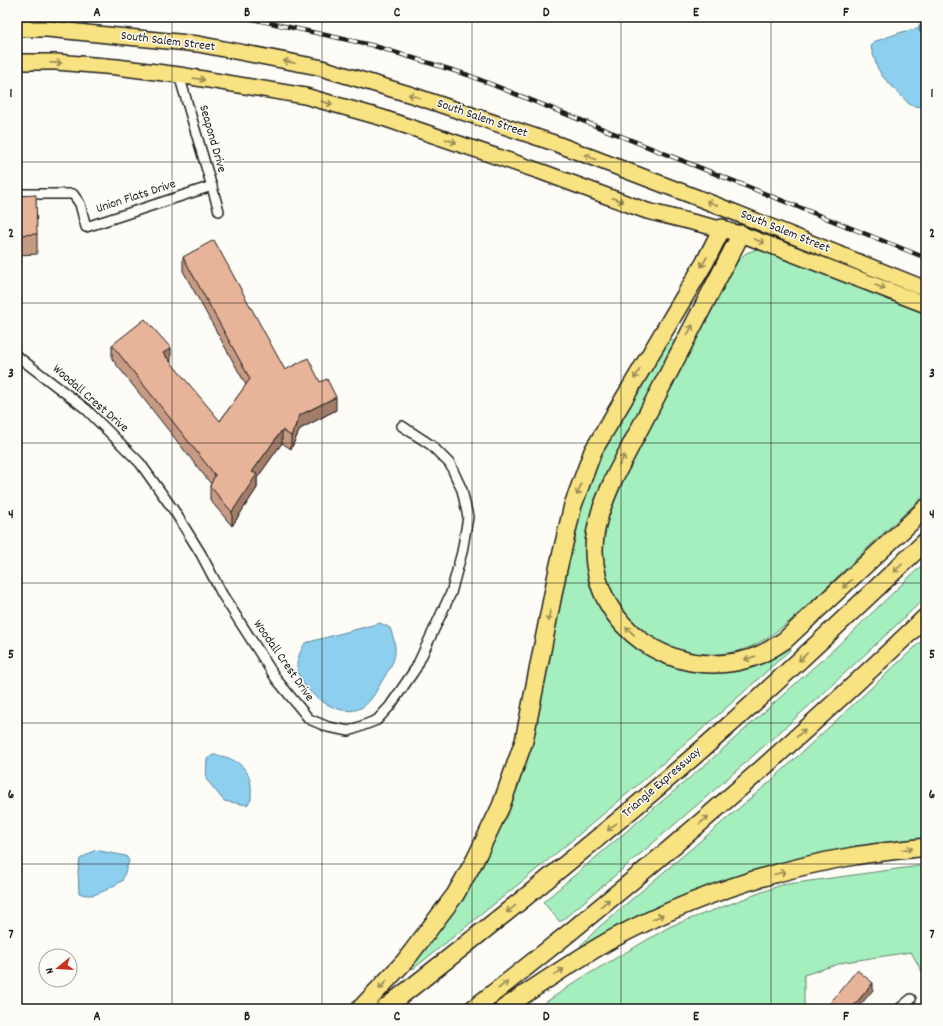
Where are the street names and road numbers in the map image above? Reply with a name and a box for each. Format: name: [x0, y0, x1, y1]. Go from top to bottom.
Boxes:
street label: South Salem Street: [120, 27, 216, 57]
street label: South Salem Street: [434, 95, 530, 144]
street label: Seapond Drive: [193, 103, 231, 175]
street label: Union Flats Drive: [94, 175, 179, 219]
street label: South Salem Street: [737, 205, 833, 259]
street label: Woodall Crest Drive: [48, 360, 133, 438]
street label: Woodall Crest Drive: [248, 616, 318, 706]
street label: Triangle Expressway: [618, 743, 706, 823]

